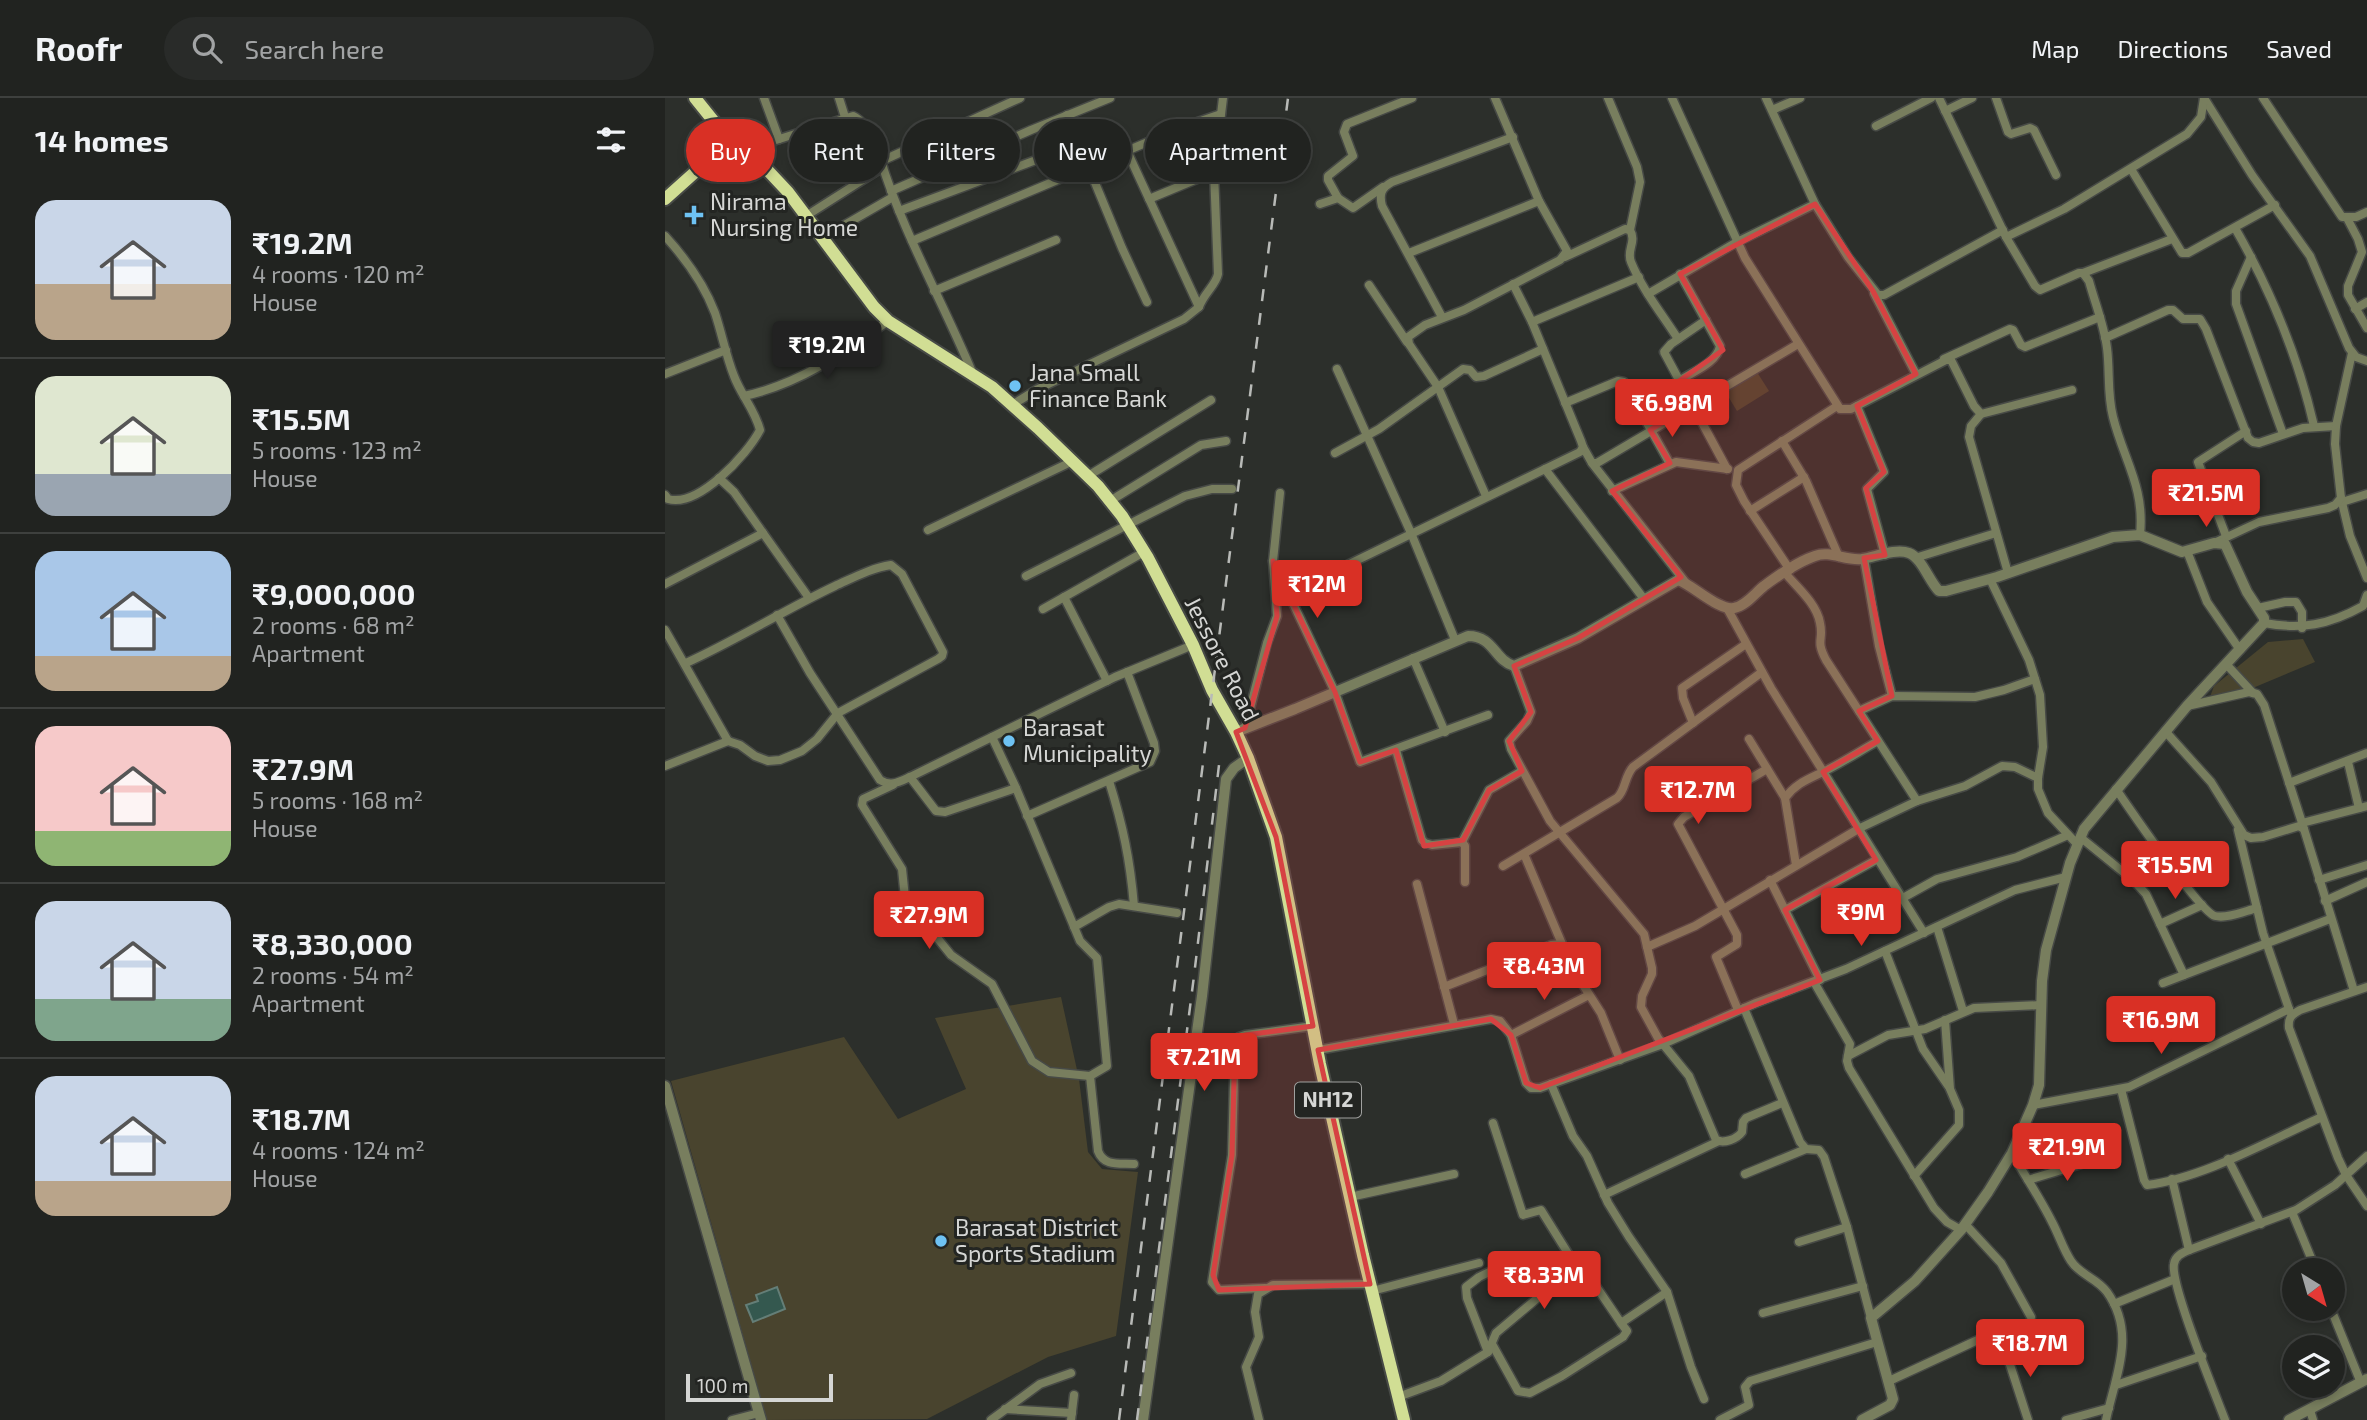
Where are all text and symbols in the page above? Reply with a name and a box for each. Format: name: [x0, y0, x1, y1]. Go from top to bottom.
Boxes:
search box: [164, 17, 654, 80]
text: Roofr: [35, 28, 122, 68]
icon: search: [188, 29, 226, 67]
text: Search here: [244, 33, 384, 64]
text: Map: [2031, 34, 2079, 63]
text: Directions: [2117, 34, 2228, 63]
text: Saved: [2266, 34, 2332, 63]
chip: Buy: [686, 119, 775, 182]
chip: Rent: [789, 119, 888, 182]
chip: Filters: [902, 119, 1020, 182]
chip: New: [1034, 119, 1131, 182]
chip: Apartment: [1145, 119, 1311, 182]
icon: filters: [592, 121, 630, 159]
text: 14 homes: [35, 122, 169, 158]
place label: Nirama Nursing Home: [710, 187, 858, 241]
marker: Nirama Nursing Home: [684, 205, 704, 225]
text: ₹19.2M: [252, 224, 353, 260]
icon: home: [91, 228, 175, 312]
text: 4 rooms · 120 m²: [252, 260, 425, 288]
text: House: [252, 288, 318, 316]
pin: ₹19.2M: [770, 322, 884, 381]
text: ₹19.2M: [788, 330, 866, 358]
place label: Jana Small Finance Bank: [1029, 358, 1167, 412]
marker: Jana Small Finance Bank: [1007, 378, 1023, 394]
pin: ₹6.98M: [1615, 380, 1729, 439]
text: ₹6.98M: [1631, 388, 1713, 416]
text: ₹15.5M: [252, 400, 351, 436]
icon: home: [91, 404, 175, 488]
text: 5 rooms · 123 m²: [252, 436, 422, 464]
text: House: [252, 464, 318, 492]
pin: ₹21.5M: [2149, 470, 2263, 529]
text: ₹21.5M: [2168, 478, 2244, 506]
pin: ₹12M: [1276, 560, 1358, 620]
text: ₹12M: [1288, 569, 1346, 597]
text: ₹9,000,000: [252, 575, 416, 611]
icon: home: [91, 579, 175, 663]
street label: Jessore Road: [1180, 592, 1266, 725]
text: 2 rooms · 68 m²: [252, 611, 415, 639]
text: Apartment: [252, 639, 365, 667]
place label: Barasat Municipality: [1023, 713, 1152, 767]
marker: Barasat Municipality: [1001, 733, 1017, 749]
text: ₹27.9M: [252, 750, 354, 786]
icon: home: [91, 754, 175, 838]
pin: ₹12.7M: [1641, 766, 1755, 826]
text: ₹12.7M: [1661, 775, 1735, 803]
text: 5 rooms · 168 m²: [252, 786, 423, 814]
text: House: [252, 814, 318, 842]
pin: ₹15.5M: [2118, 842, 2232, 901]
text: ₹15.5M: [2137, 850, 2213, 878]
pin: ₹9M: [1827, 888, 1895, 948]
pin: ₹27.9M: [872, 892, 986, 951]
text: ₹9M: [1837, 897, 1885, 925]
text: ₹27.9M: [890, 900, 968, 928]
text: ₹8,330,000: [252, 925, 413, 961]
icon: home: [91, 929, 175, 1013]
pin: ₹8.43M: [1487, 942, 1601, 1002]
text: ₹8.43M: [1503, 951, 1585, 979]
text: 2 rooms · 54 m²: [252, 961, 414, 989]
text: Apartment: [252, 989, 365, 1017]
pin: ₹16.9M: [2104, 996, 2218, 1056]
text: ₹16.9M: [2122, 1005, 2200, 1033]
pin: ₹7.21M: [1147, 1034, 1261, 1093]
text: ₹7.21M: [1167, 1042, 1241, 1070]
road number: NH12: [1295, 1082, 1361, 1118]
text: ₹18.7M: [252, 1100, 351, 1136]
icon: home: [91, 1104, 175, 1188]
pin: ₹21.9M: [2010, 1124, 2124, 1183]
text: ₹21.9M: [2028, 1132, 2106, 1160]
text: 4 rooms · 124 m²: [252, 1136, 425, 1164]
text: House: [252, 1164, 318, 1192]
place label: Barasat District Sports Stadium: [955, 1213, 1119, 1267]
marker: Barasat District Sports Stadium: [933, 1233, 949, 1249]
pin: ₹8.33M: [1487, 1252, 1601, 1311]
north arrow: [2282, 1258, 2345, 1321]
map controls: [2282, 1258, 2345, 1398]
text: ₹8.33M: [1504, 1260, 1584, 1288]
pin: ₹18.7M: [1973, 1320, 2087, 1379]
text: ₹18.7M: [1992, 1328, 2068, 1356]
button: layers: [2282, 1335, 2345, 1398]
scale bar: [686, 1371, 833, 1403]
text: 100 m: [697, 1374, 748, 1397]

